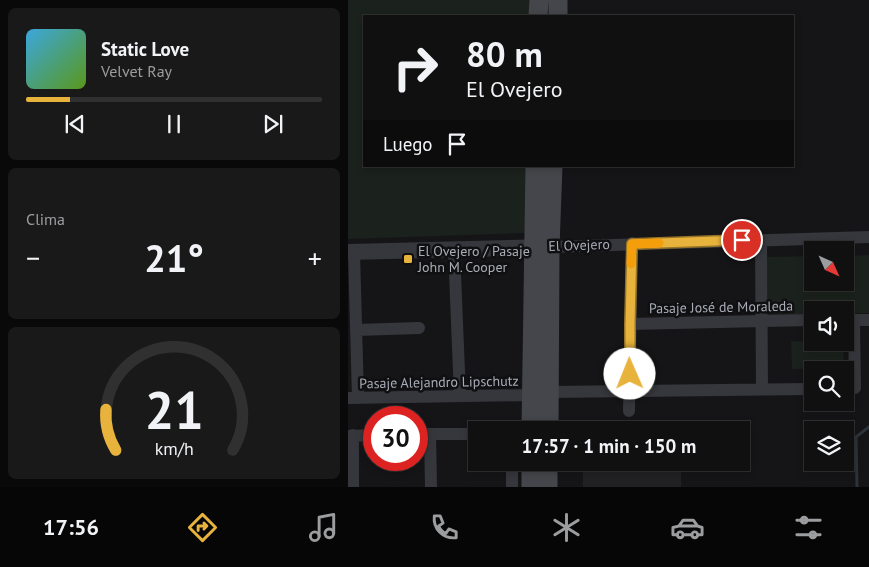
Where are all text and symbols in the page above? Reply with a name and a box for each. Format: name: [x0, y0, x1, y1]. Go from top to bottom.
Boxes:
text: 80 m: [466, 31, 543, 77]
icon: right: [383, 35, 448, 100]
text: Static Love: [101, 37, 189, 61]
text: Velvet Ray: [101, 61, 172, 81]
text: El Ovejero: [466, 75, 563, 103]
icon: previous: [61, 110, 89, 138]
icon: pause: [160, 110, 188, 138]
icon: next: [259, 110, 287, 138]
icon: arrive: [443, 130, 471, 158]
text: Luego: [383, 132, 433, 156]
text: Clima: [26, 209, 65, 229]
pin: [721, 219, 763, 261]
icon: arrive: [728, 226, 756, 254]
text: 21°: [144, 233, 204, 282]
street label: El Ovejero: [548, 235, 610, 255]
text: −: [26, 239, 40, 276]
text: +: [308, 239, 322, 276]
north arrow: [804, 241, 854, 291]
map controls: [804, 241, 854, 471]
place label: El Ovejero / Pasaje John M. Cooper: [417, 242, 530, 276]
marker: El Ovejero / Pasaje John M. Cooper: [402, 253, 414, 265]
street label: Pasaje José de Moraleda: [649, 297, 793, 317]
button: sound: [804, 301, 854, 351]
position arrow: [603, 347, 655, 399]
button: search: [804, 361, 854, 411]
street label: Pasaje Alejandro Lipschutz: [359, 372, 519, 392]
text: 21: [145, 376, 203, 443]
speed limit sign: 30: [363, 406, 428, 471]
button: layers: [804, 421, 854, 471]
text: 17:57 · 1 min · 150 m: [522, 434, 696, 458]
text: km/h: [154, 437, 194, 460]
icon: directions: [185, 510, 220, 545]
icon: music: [306, 510, 341, 545]
icon: phone: [427, 510, 462, 545]
icon: climate: [549, 510, 584, 545]
icon: car: [670, 510, 705, 545]
icon: filters: [791, 510, 826, 545]
text: 17:56: [43, 513, 99, 541]

